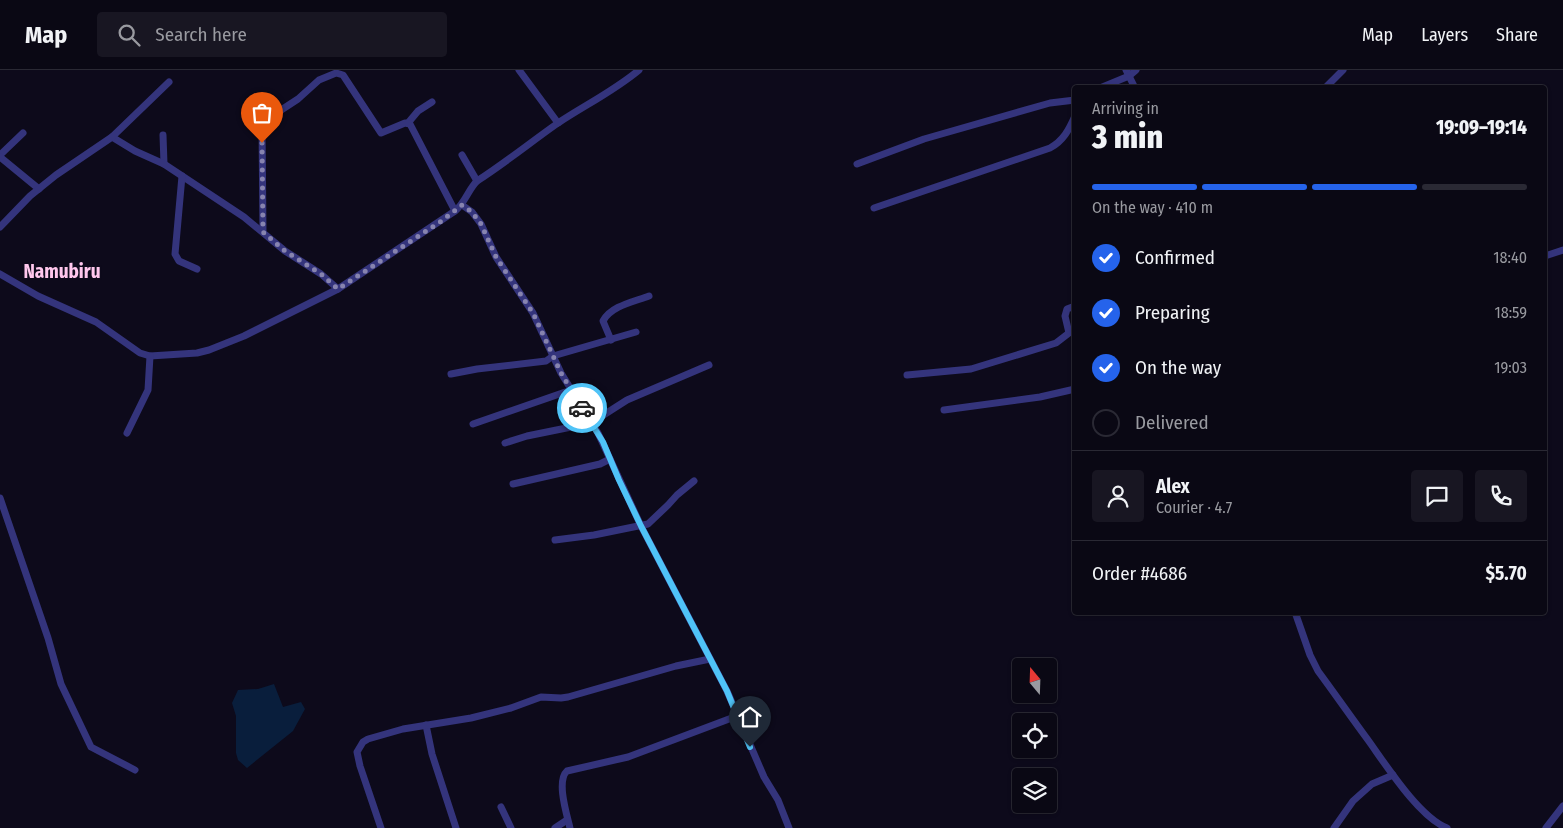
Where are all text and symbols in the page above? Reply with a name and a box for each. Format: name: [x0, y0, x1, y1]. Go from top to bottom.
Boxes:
search box: [97, 12, 447, 57]
text: Map: [25, 21, 67, 49]
icon: search: [115, 21, 143, 49]
text: Search here: [155, 23, 247, 46]
text: Map: [1362, 24, 1393, 46]
text: Layers: [1421, 24, 1468, 46]
text: Share: [1496, 24, 1538, 46]
pin: [241, 92, 283, 143]
icon: bag: [248, 99, 276, 127]
text: Arriving in: [1092, 99, 1159, 118]
text: 19:09–19:14: [1436, 116, 1527, 139]
text: 3 min: [1092, 118, 1163, 156]
text: On the way · 410 m: [1092, 198, 1213, 217]
icon: check: [1092, 244, 1120, 272]
text: Confirmed: [1135, 246, 1215, 269]
text: 18:40: [1493, 248, 1527, 267]
district label: Namubiru: [23, 260, 101, 283]
icon: check: [1092, 299, 1120, 327]
text: Preparing: [1135, 301, 1210, 324]
text: 18:59: [1494, 303, 1527, 322]
icon: check: [1092, 354, 1120, 382]
text: On the way: [1135, 356, 1221, 379]
text: 19:03: [1494, 358, 1527, 377]
courier: [557, 383, 607, 433]
icon: car: [568, 394, 596, 422]
text: Delivered: [1135, 411, 1209, 434]
button: person: [1092, 470, 1144, 522]
button: chat: [1411, 470, 1463, 522]
button: phone: [1475, 470, 1527, 522]
text: Alex: [1156, 475, 1190, 498]
text: Courier · 4.7: [1156, 498, 1232, 517]
text: Order #4686: [1092, 562, 1187, 585]
text: $5.70: [1486, 562, 1527, 585]
north arrow: [1012, 658, 1058, 702]
map controls: [1012, 658, 1057, 813]
pin: [729, 696, 771, 747]
icon: home: [736, 703, 764, 731]
button: locate: [1012, 713, 1057, 758]
button: layers: [1012, 768, 1057, 813]

